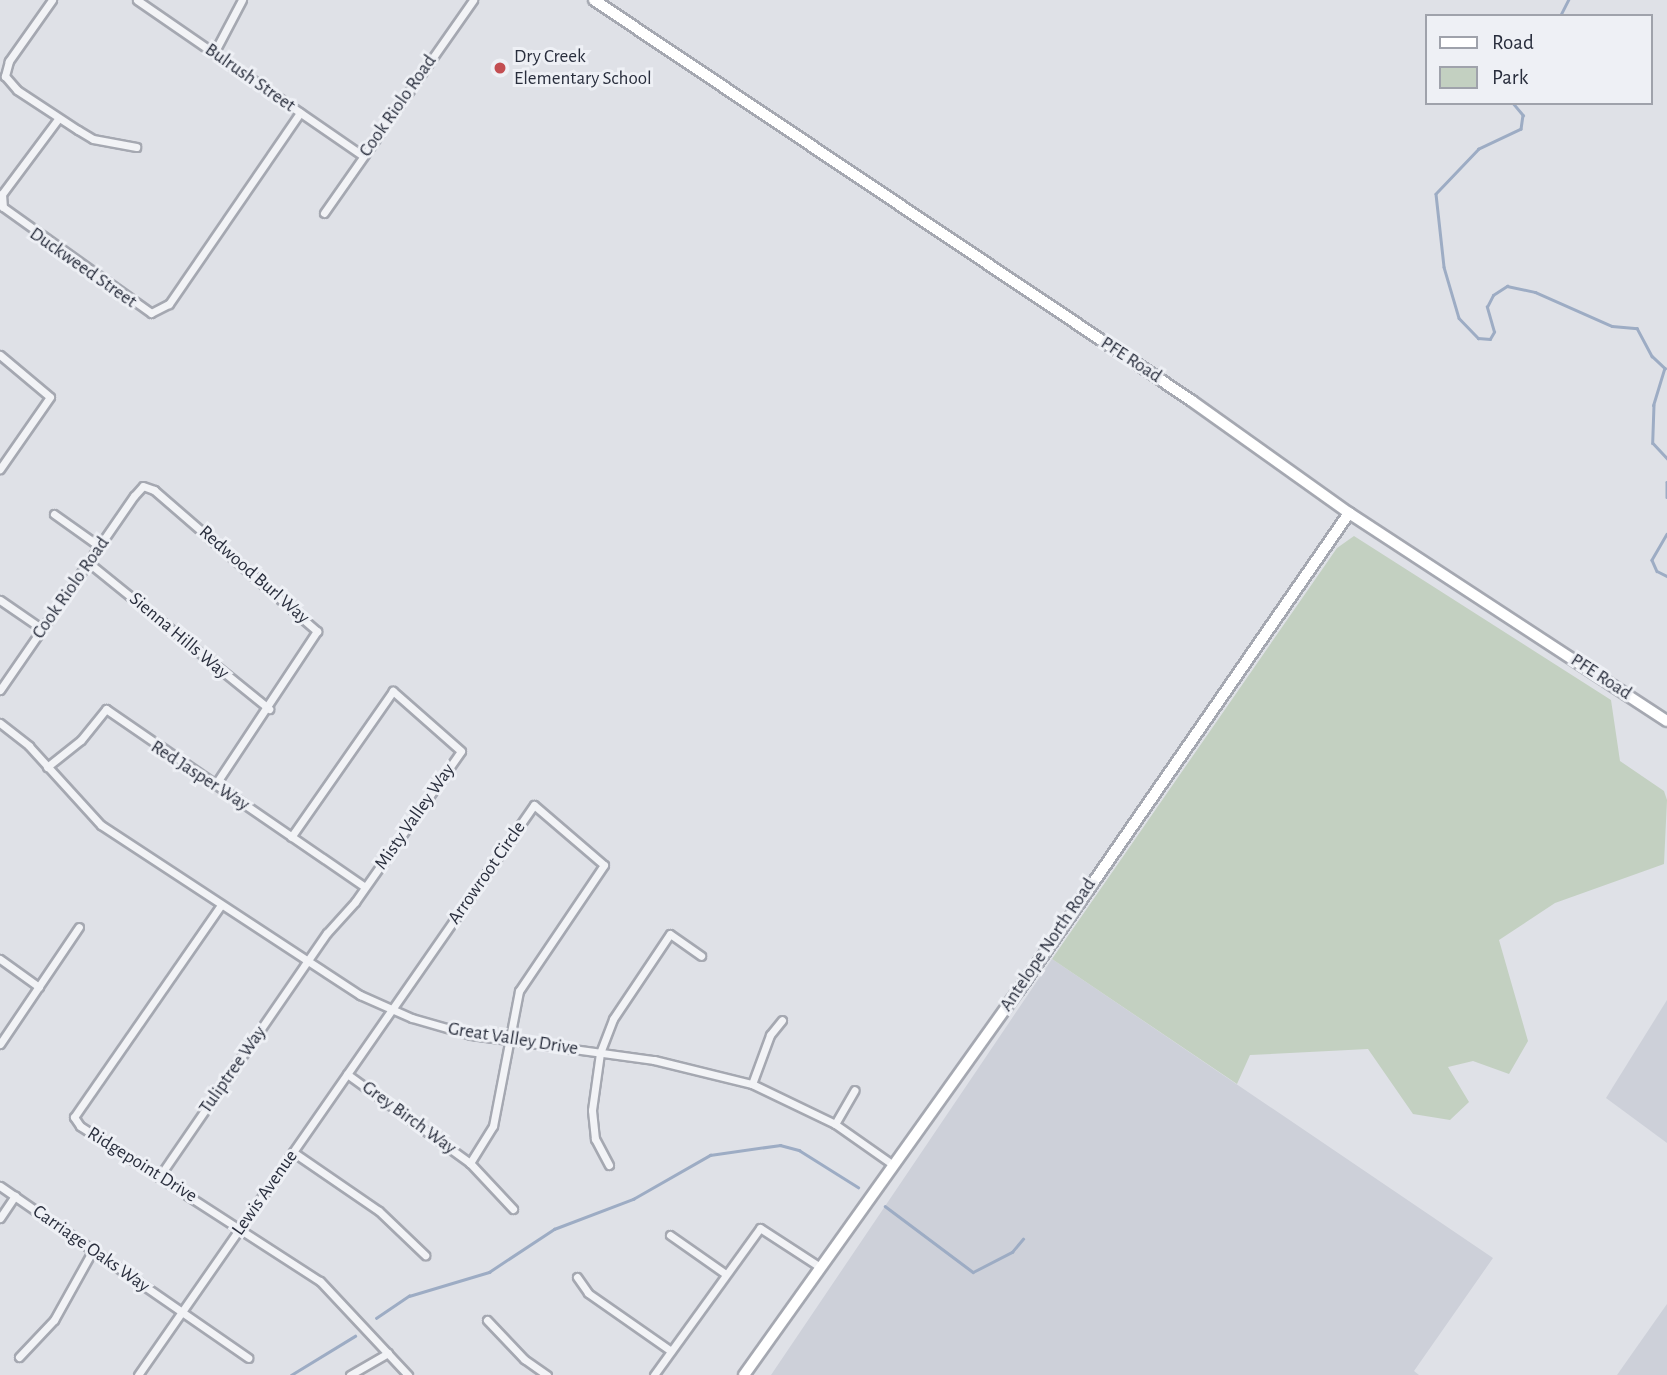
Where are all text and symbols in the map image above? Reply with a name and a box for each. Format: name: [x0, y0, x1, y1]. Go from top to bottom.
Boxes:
legend: [1426, 14, 1653, 105]
text: Road: [1492, 32, 1534, 53]
street label: Bulrush Street: [200, 38, 300, 118]
place label: Dry Creek Elementary School: [514, 46, 652, 90]
street label: Cook Riolo Road: [354, 51, 442, 161]
marker: Dry Creek Elementary School: [492, 60, 508, 76]
text: Park: [1492, 67, 1528, 88]
street label: Duckweed Street: [25, 223, 141, 313]
street label: PFE Road: [1096, 332, 1166, 388]
street label: Redwood Burl Way: [194, 521, 314, 629]
street label: Cook Riolo Road: [27, 533, 115, 643]
street label: Sienna Hills Way: [124, 588, 234, 684]
street label: PFE Road: [1566, 649, 1636, 705]
street label: Red Jasper Way: [146, 736, 254, 816]
street label: Misty Valley Way: [370, 760, 460, 874]
street label: Arrowroot Circle: [443, 817, 531, 929]
street label: Antelope North Road: [995, 874, 1101, 1016]
street label: Great Valley Drive: [446, 1017, 580, 1061]
street label: Tuliptree Way: [194, 1022, 272, 1118]
street label: Grey Birch Way: [357, 1076, 461, 1160]
street label: Ridgepoint Drive: [83, 1122, 201, 1208]
street label: Lewis Avenue: [227, 1146, 303, 1240]
street label: Carriage Oaks Way: [28, 1200, 154, 1298]

